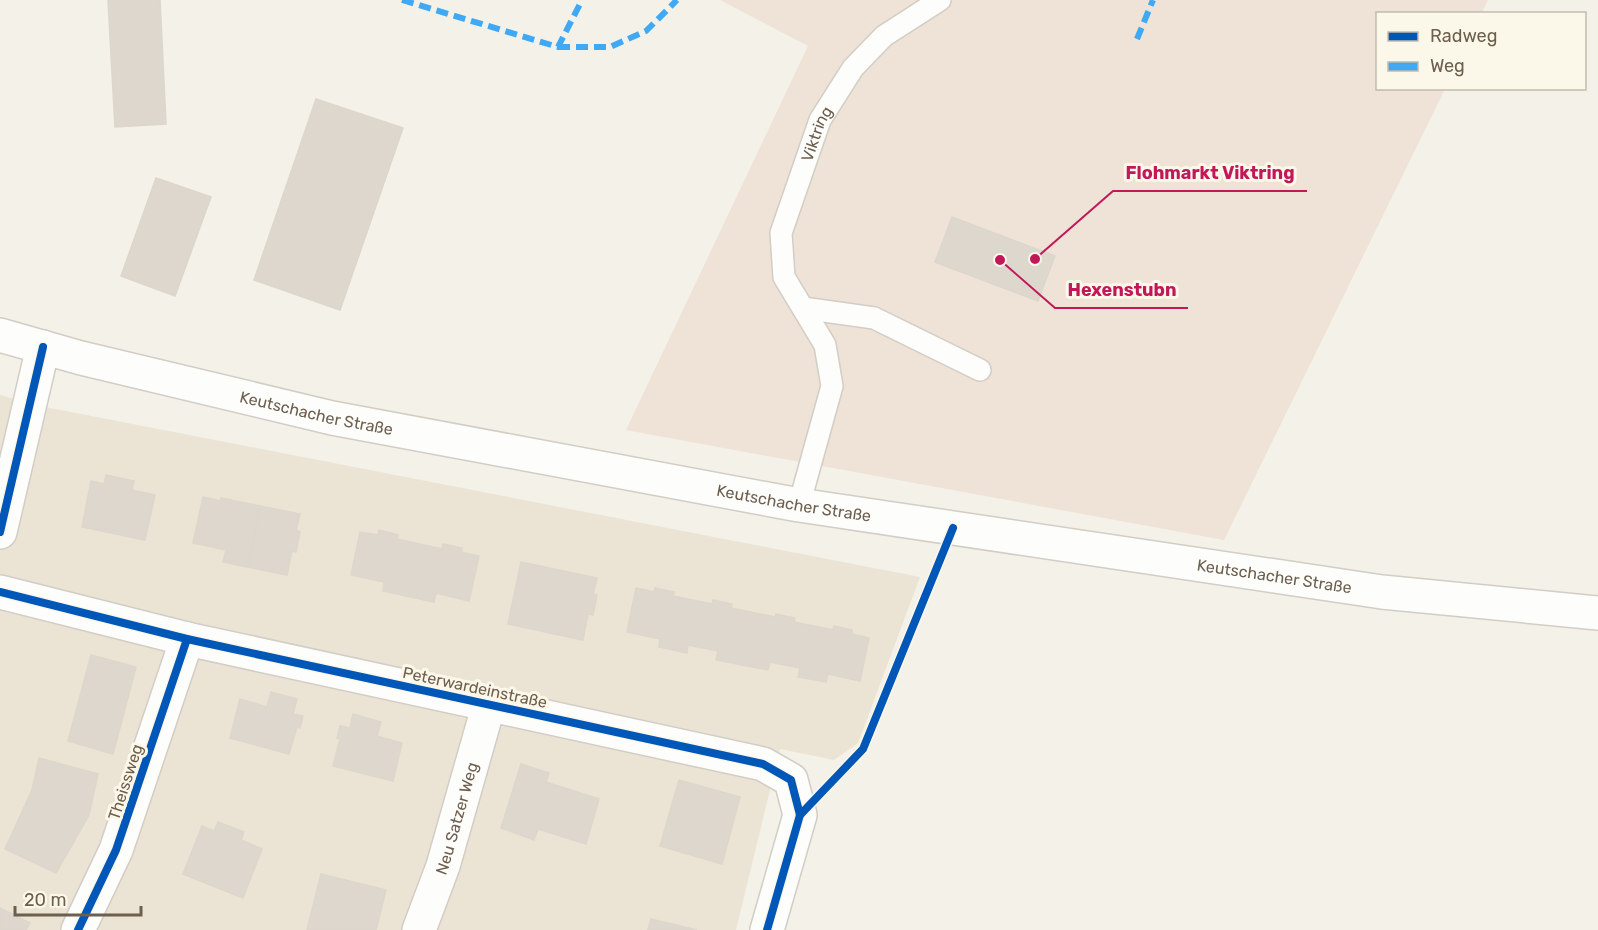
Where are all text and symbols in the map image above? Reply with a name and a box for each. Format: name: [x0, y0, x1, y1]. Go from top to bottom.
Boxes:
legend: [1376, 12, 1586, 90]
text: Radweg: [1430, 25, 1497, 47]
text: Weg: [1430, 55, 1465, 77]
street label: Viktring: [797, 103, 836, 164]
callout: Flohmarkt Viktring: [1113, 155, 1307, 191]
text: Flohmarkt Viktring: [1125, 162, 1295, 184]
callout: Hexenstubn: [1055, 272, 1188, 308]
text: Hexenstubn: [1067, 279, 1177, 301]
street label: Keutschacher Straße: [238, 387, 394, 439]
street label: Keutschacher Straße: [715, 481, 872, 526]
street label: Keutschacher Straße: [1196, 556, 1353, 597]
street label: Peterwardeinstraße: [401, 663, 549, 712]
street label: Theissweg: [104, 742, 147, 823]
street label: Neu Satzer Weg: [432, 760, 482, 877]
scale bar: [15, 879, 141, 917]
text: 20 m: [24, 889, 66, 911]

